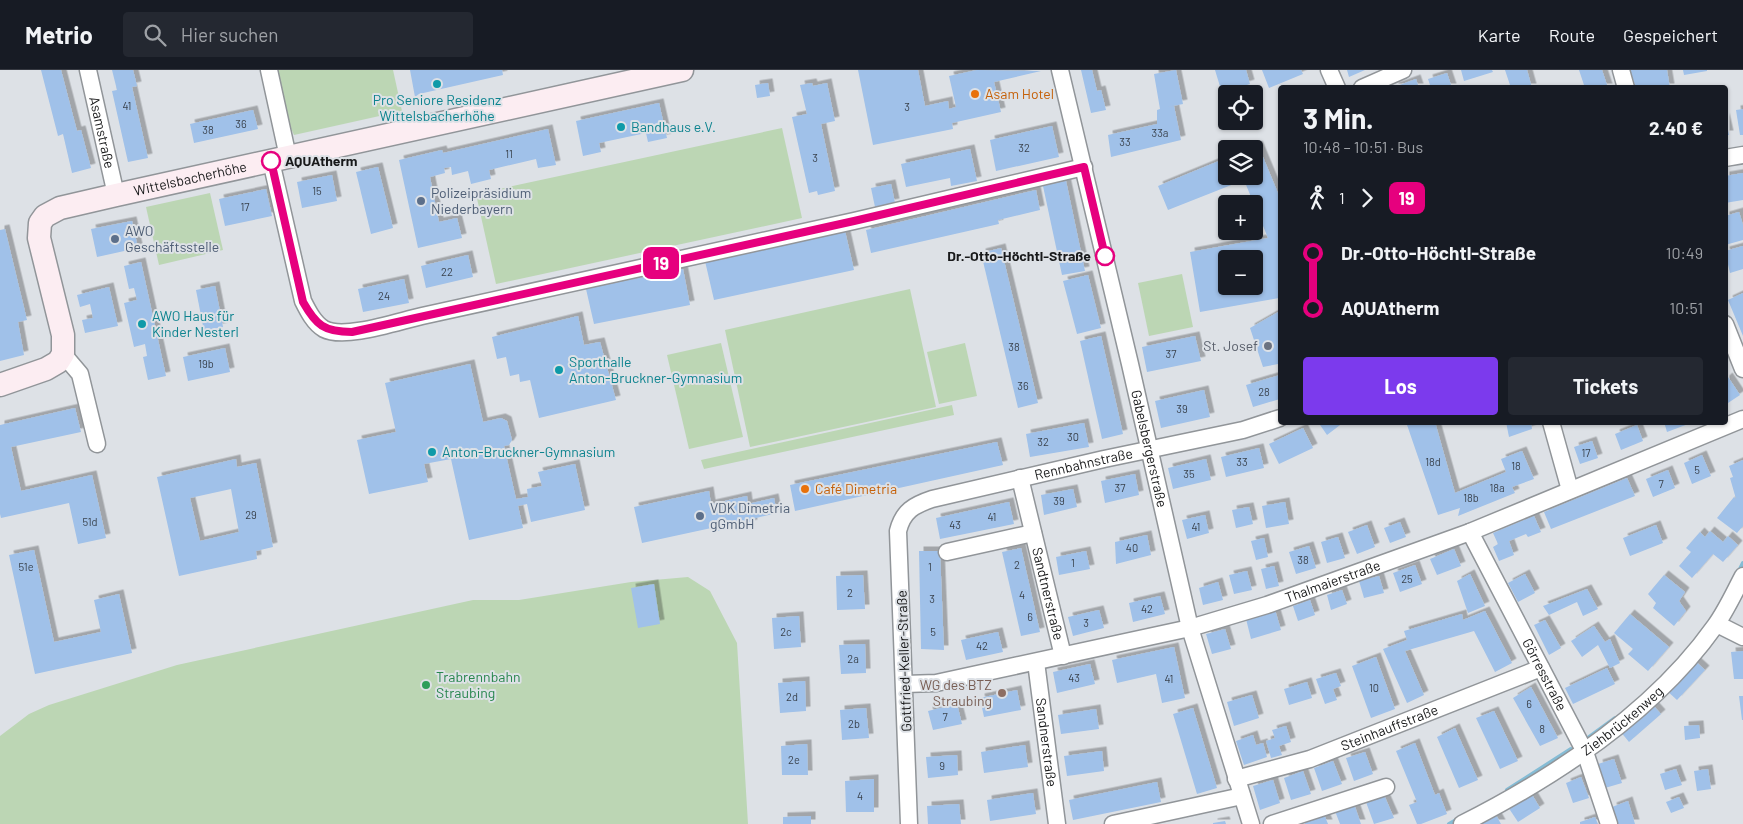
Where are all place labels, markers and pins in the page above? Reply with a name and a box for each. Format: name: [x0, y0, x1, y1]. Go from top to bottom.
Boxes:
marker: Pro Seniore Residenz Wittelsbacherhöhe: [431, 78, 443, 90]
place label: Asam Hotel: [985, 85, 1054, 102]
marker: Asam Hotel: [969, 88, 981, 100]
place label: Pro Seniore Residenz Wittelsbacherhöhe: [373, 91, 501, 124]
place label: Bandhaus e.V.: [631, 118, 716, 135]
marker: Bandhaus e.V.: [615, 121, 627, 133]
marker: AQUAtherm: [261, 151, 281, 171]
place label: AQUAtherm: [285, 152, 358, 169]
place label: Polizeipräsidium Niederbayern: [431, 184, 531, 217]
marker: Polizeipräsidium Niederbayern: [415, 195, 427, 207]
place label: AWO Geschäftsstelle: [125, 222, 219, 255]
marker: AWO Geschäftsstelle: [109, 233, 121, 245]
marker: Dr.-Otto-Höchtl-Straße: [1095, 246, 1115, 266]
place label: Dr.-Otto-Höchtl-Straße: [947, 247, 1091, 264]
place label: AWO Haus für Kinder Nesterl: [152, 307, 239, 340]
marker: AWO Haus für Kinder Nesterl: [136, 318, 148, 330]
place label: St. Josef: [1203, 337, 1258, 354]
marker: St. Josef: [1262, 340, 1274, 352]
place label: Sporthalle Anton-Bruckner-Gymnasium: [569, 353, 742, 386]
marker: Sporthalle Anton-Bruckner-Gymnasium: [553, 364, 565, 376]
place label: Anton-Bruckner-Gymnasium: [442, 443, 615, 460]
marker: Anton-Bruckner-Gymnasium: [426, 446, 438, 458]
place label: Café Dimetria: [815, 480, 897, 497]
marker: Café Dimetria: [799, 483, 811, 495]
place label: VDK Dimetria gGmbH: [710, 499, 790, 532]
marker: VDK Dimetria gGmbH: [694, 510, 706, 522]
place label: Trabrennbahn Straubing: [436, 668, 521, 701]
place label: WG des BTZ Straubing: [920, 676, 992, 709]
marker: Trabrennbahn Straubing: [420, 679, 432, 691]
marker: WG des BTZ Straubing: [996, 687, 1008, 699]

